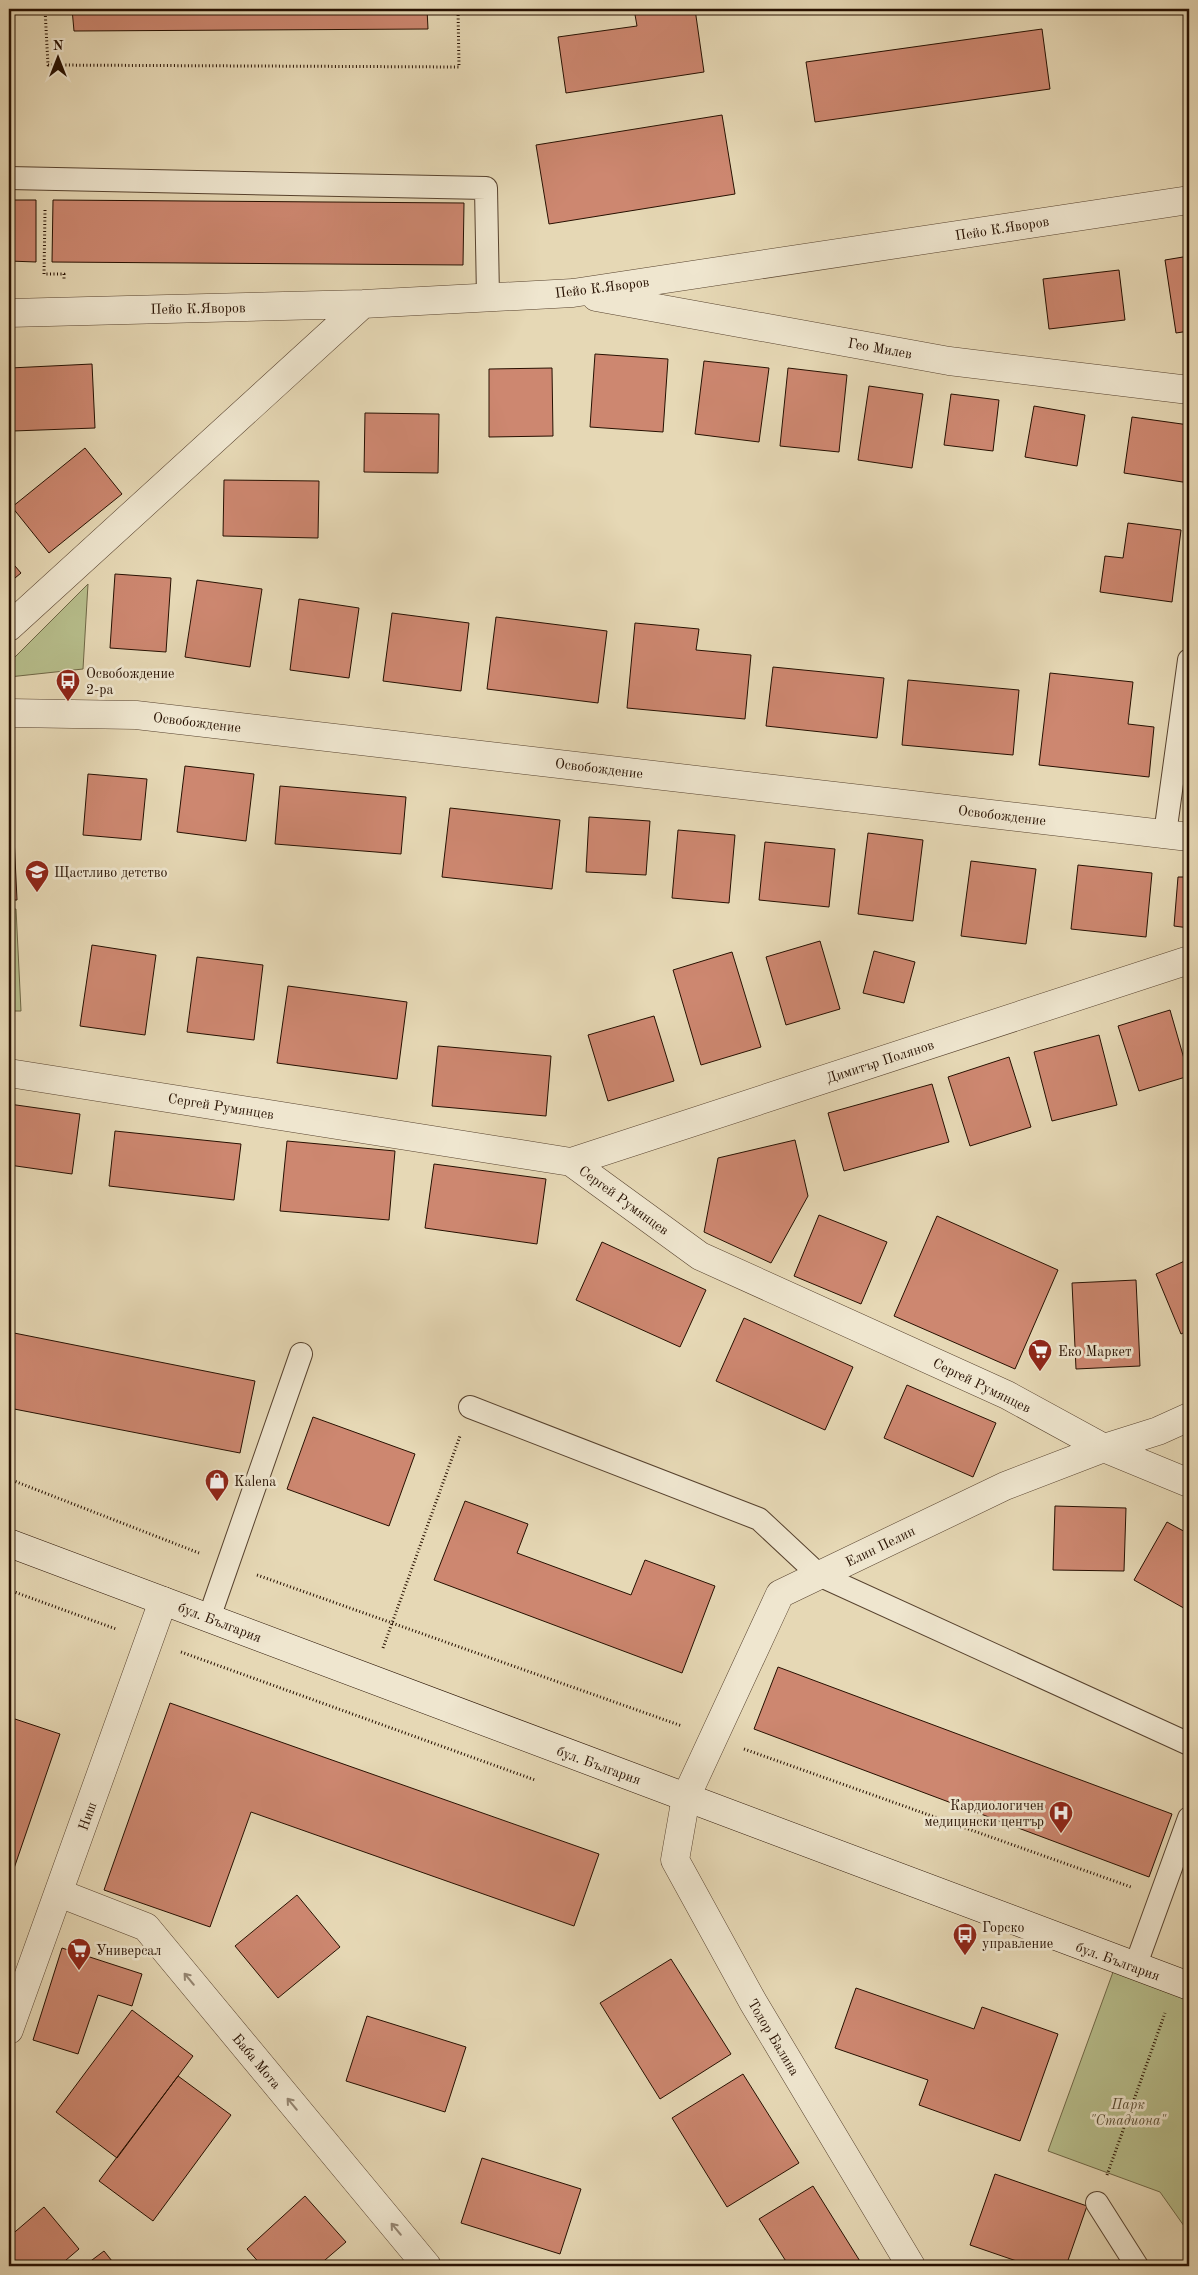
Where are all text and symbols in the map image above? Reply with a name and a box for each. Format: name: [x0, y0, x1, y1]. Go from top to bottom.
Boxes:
north arrow: [32, 32, 82, 82]
text: N: [53, 39, 64, 53]
street label: Пейо К.Яворов: [954, 215, 1050, 243]
street label: Пейо К.Яворов: [554, 275, 650, 301]
street label: Пейо К.Яворов: [150, 301, 246, 317]
street label: Гео Милев: [847, 336, 913, 362]
place label: Освобождение 2-ра: [86, 667, 174, 697]
bus stop icon: Освобождение 2-ра: [55, 668, 81, 702]
street label: Освобождение: [152, 711, 242, 735]
street label: Освобождение: [554, 757, 644, 781]
street label: Освобождение: [957, 804, 1047, 828]
school or university icon: Щастливо детство: [24, 859, 50, 893]
place label: Щастливо детство: [54, 866, 168, 880]
street label: Димитър Полянов: [825, 1038, 936, 1086]
street label: Сергей Румянцев: [167, 1092, 275, 1122]
street label: Сергей Румянцев: [576, 1164, 671, 1238]
supermarket icon: Еко Маркет: [1027, 1338, 1053, 1372]
place label: Еко Маркет: [1058, 1345, 1132, 1359]
street label: Сергей Румянцев: [930, 1356, 1033, 1416]
shop icon: Kalena: [204, 1468, 230, 1502]
place label: Kalena: [234, 1475, 276, 1489]
street label: Елин Пелин: [843, 1524, 918, 1570]
street label: бул. България: [176, 1601, 263, 1645]
street label: бул. България: [555, 1744, 643, 1788]
place label: Кардиологичен медицински център: [925, 1799, 1044, 1829]
street label: Ниш: [76, 1800, 100, 1832]
hospital icon: Кардиологичен медицински център: [1048, 1800, 1074, 1834]
place label: Горско управление: [982, 1921, 1053, 1951]
bus stop icon: Горско управление: [952, 1922, 978, 1956]
supermarket icon: Универсал: [66, 1937, 92, 1971]
street label: бул. България: [1074, 1940, 1162, 1984]
place label: Универсал: [96, 1944, 161, 1958]
one-way arrow: [183, 1972, 194, 1985]
street label: Тодор Балина: [745, 1997, 801, 2078]
street label: Баба Мота: [229, 2032, 283, 2092]
one-way arrow: [287, 2097, 298, 2110]
park label: Парк "Стадиона": [1090, 2098, 1167, 2128]
one-way arrow: [390, 2222, 402, 2235]

